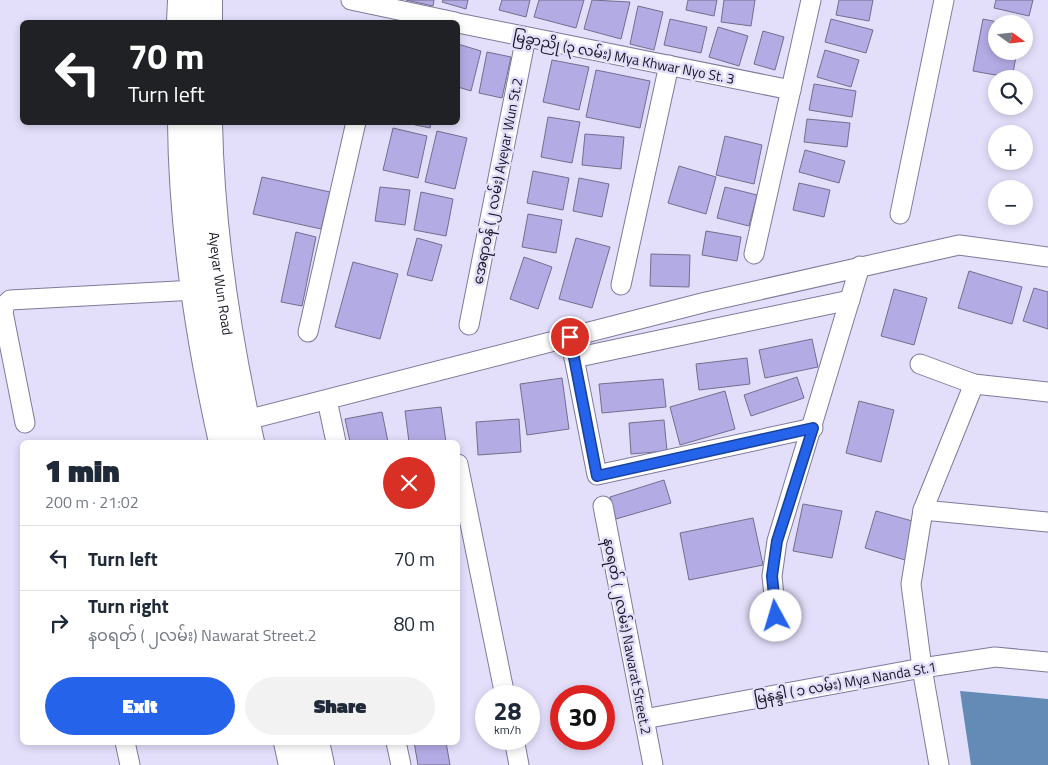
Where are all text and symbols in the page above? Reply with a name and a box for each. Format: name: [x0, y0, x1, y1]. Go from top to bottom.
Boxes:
north arrow: [988, 15, 1032, 60]
map controls: [988, 15, 1033, 225]
street label: မြခွာညို (၃ လမ်း) Mya Khwar Nyo St. 3: [511, 25, 737, 91]
text: 70 m: [128, 29, 204, 83]
icon: left: [45, 40, 110, 105]
button: search: [988, 70, 1033, 115]
street label: အေရာဝန် (၂ လမ်း) Ayeyar Wun St.2: [467, 76, 529, 286]
text: Turn left: [128, 77, 205, 111]
button: +: [988, 125, 1033, 170]
button: −: [988, 180, 1033, 225]
street label: Ayeyar Wun Road: [204, 231, 239, 336]
pin: [549, 316, 591, 358]
icon: arrive: [556, 323, 584, 351]
text: 1 min: [45, 448, 120, 494]
button: close: [383, 457, 435, 509]
text: 200 m · 21:02: [45, 490, 139, 514]
street label: နဝရတ် ( ၂လမ်း) Nawarat Street.2: [597, 536, 657, 736]
icon: left: [45, 544, 73, 572]
text: Turn left: [88, 544, 158, 573]
text: 70 m: [394, 544, 435, 573]
position arrow: [749, 589, 801, 641]
text: Turn right: [88, 591, 169, 620]
icon: right: [45, 609, 73, 637]
text: 80 m: [394, 609, 435, 638]
text: နဝရတ် ( ၂လမ်း) Nawarat Street.2: [88, 623, 316, 647]
street label: မြနန္ဒါ ( ၁ လမ်း) Mya Nanda St.1: [752, 656, 938, 711]
button: Exit: [45, 677, 235, 735]
button: Share: [245, 677, 435, 735]
speed limit sign: 30: [550, 685, 615, 750]
text: 28: [493, 692, 522, 730]
text: km/h: [494, 720, 521, 739]

